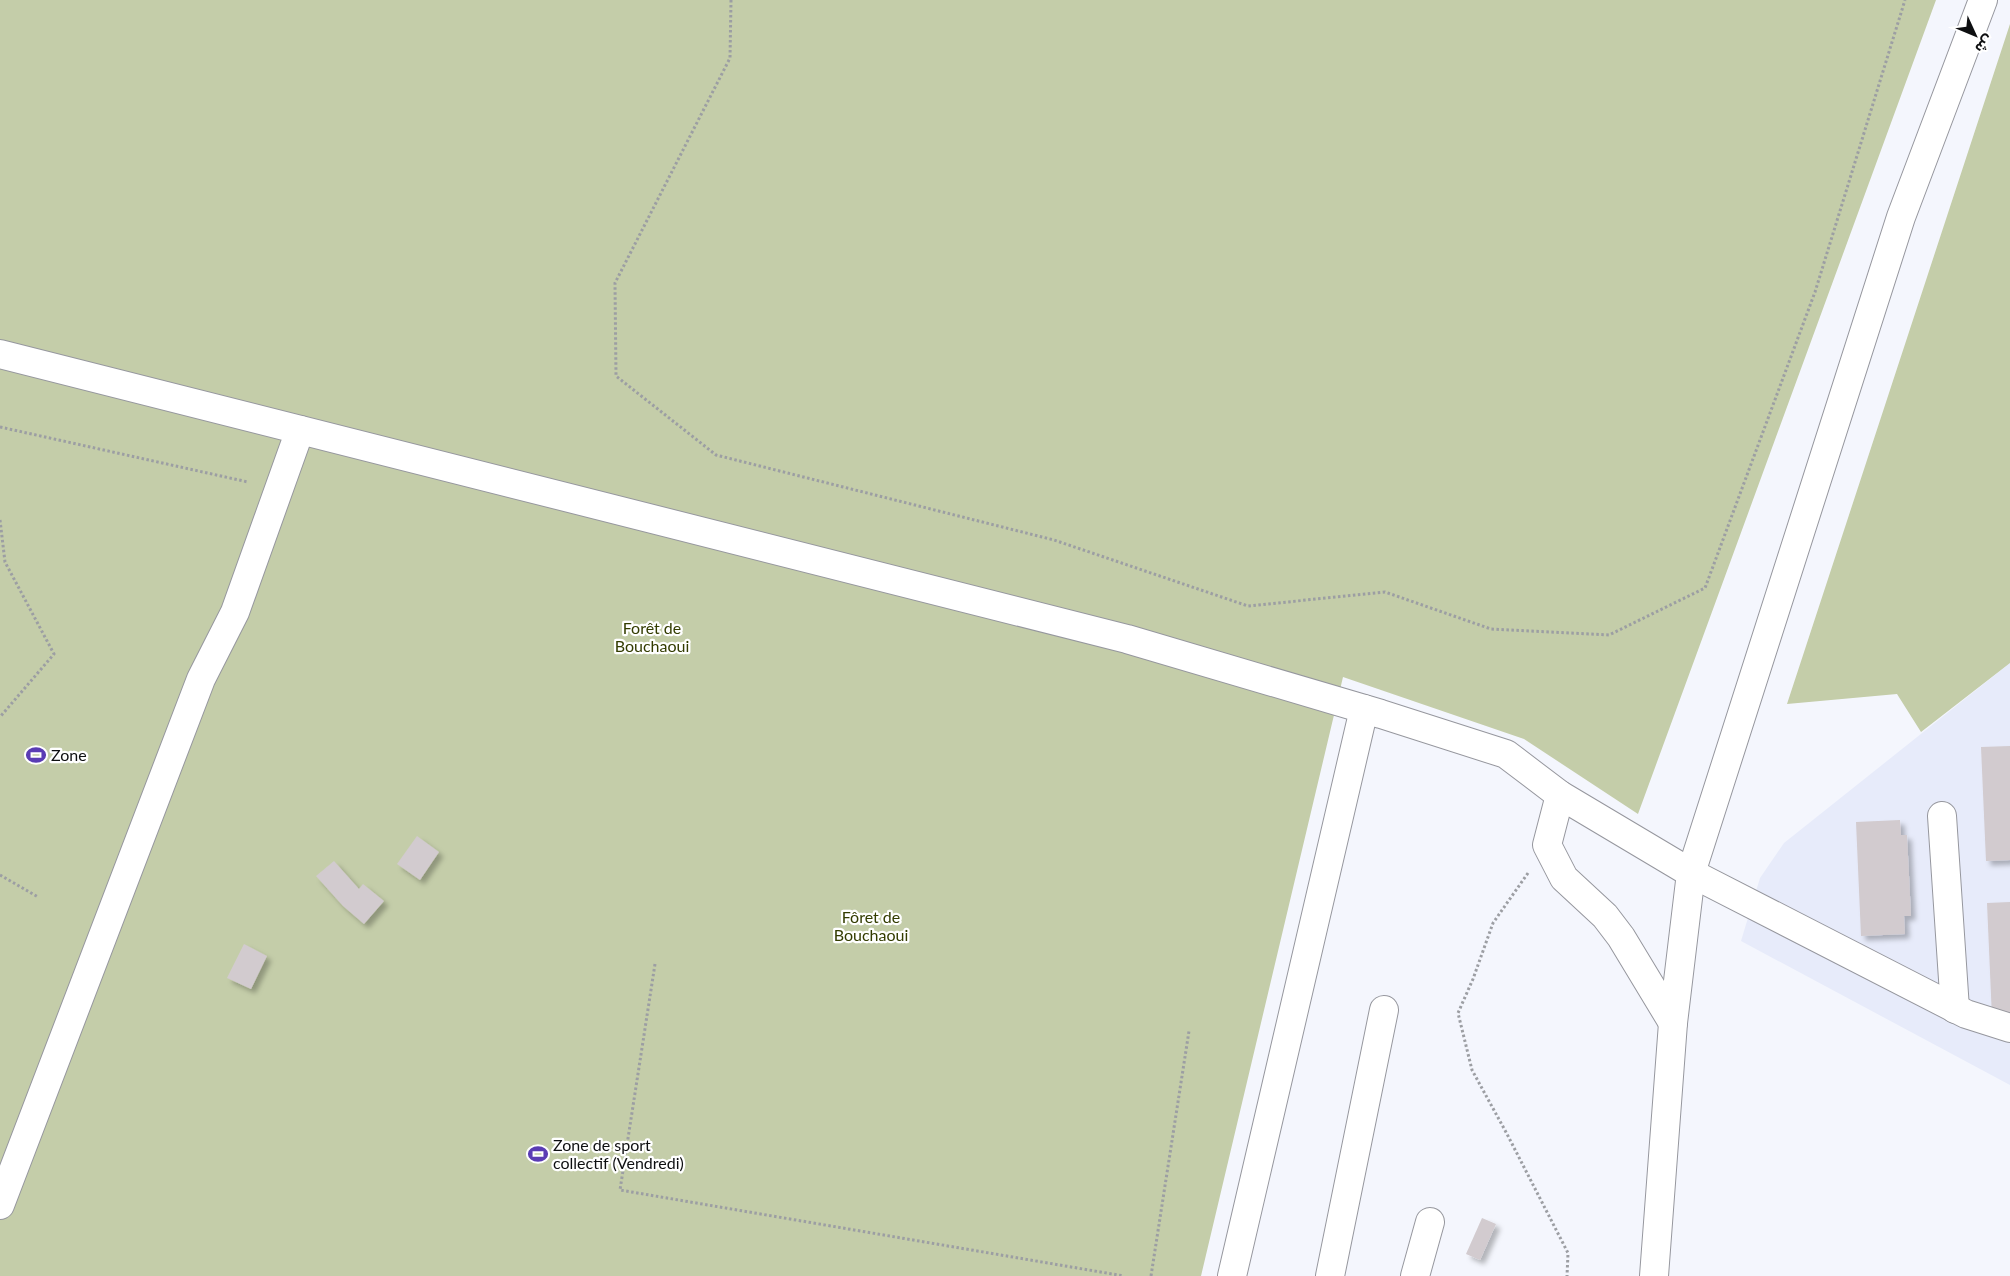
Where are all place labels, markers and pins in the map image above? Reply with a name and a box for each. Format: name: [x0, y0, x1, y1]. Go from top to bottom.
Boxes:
sports icon: Zone: [25, 744, 47, 766]
place label: Zone: [51, 745, 87, 764]
place label: Zone de sport collectif (Vendredi): [553, 1135, 684, 1172]
sports icon: Zone de sport collectif (Vendredi): [527, 1143, 549, 1165]

